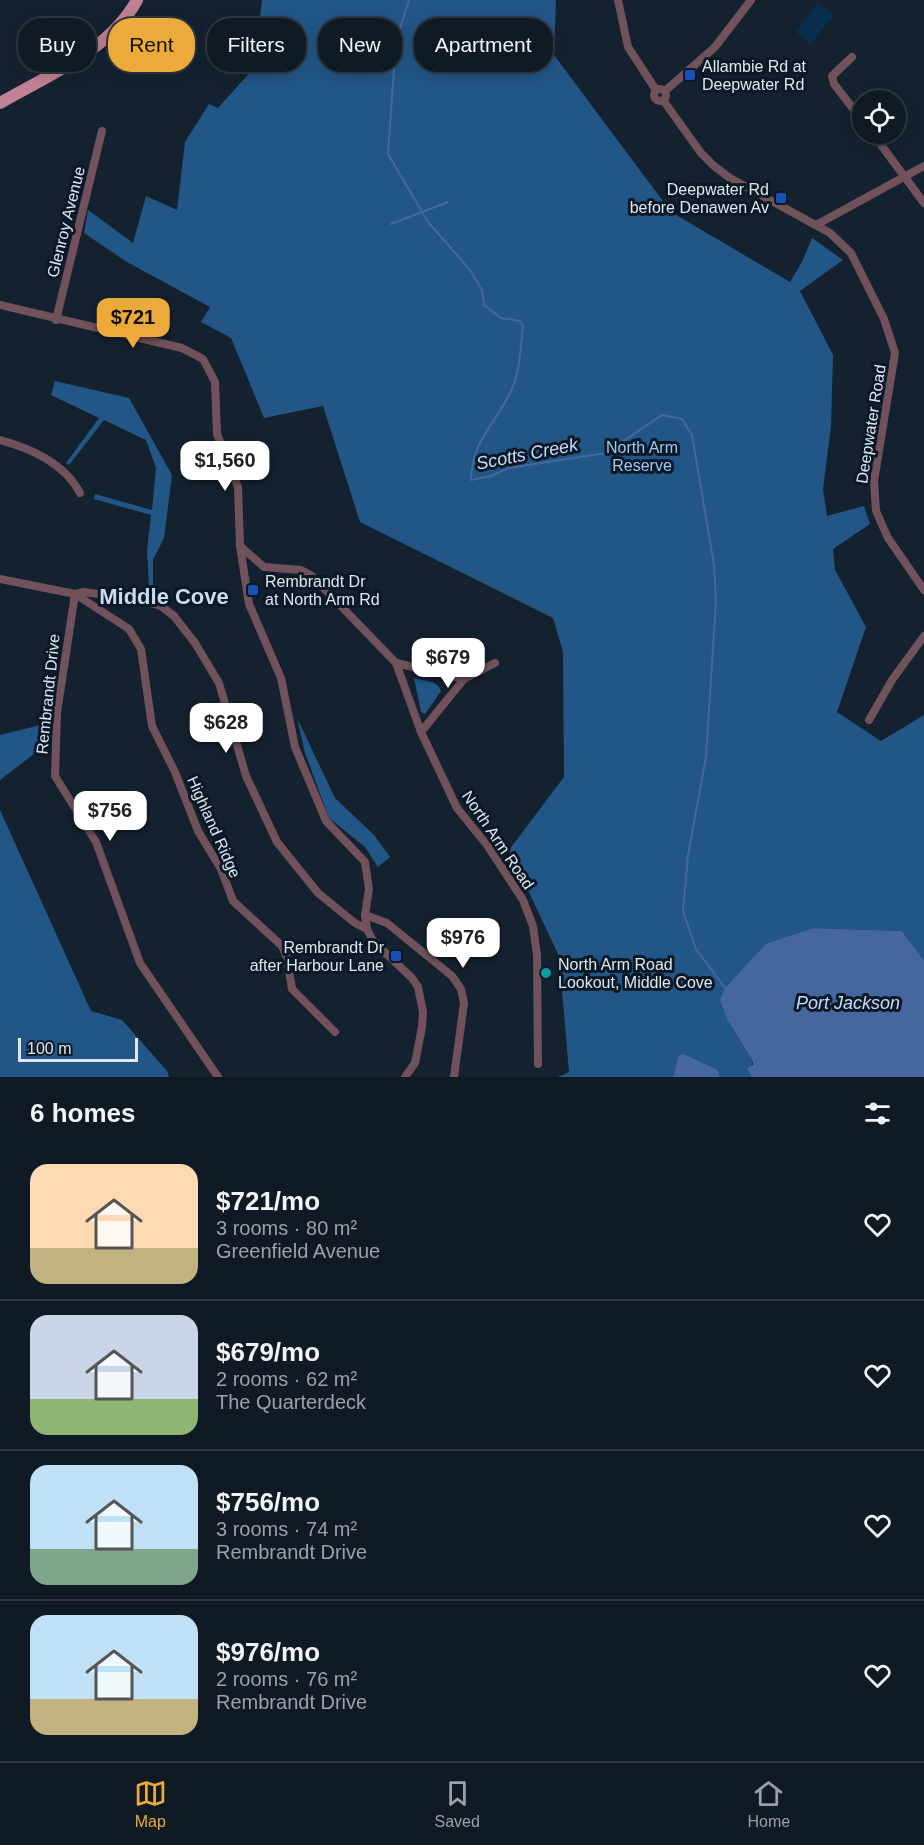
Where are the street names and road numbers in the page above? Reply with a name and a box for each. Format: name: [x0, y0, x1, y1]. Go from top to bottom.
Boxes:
street label: Glenroy Avenue: [44, 165, 88, 279]
street label: Deepwater Road: [853, 363, 889, 485]
street label: Rembrandt Drive: [33, 633, 63, 755]
street label: Highland Ridge: [184, 774, 244, 881]
street label: North Arm Road: [459, 788, 537, 892]

